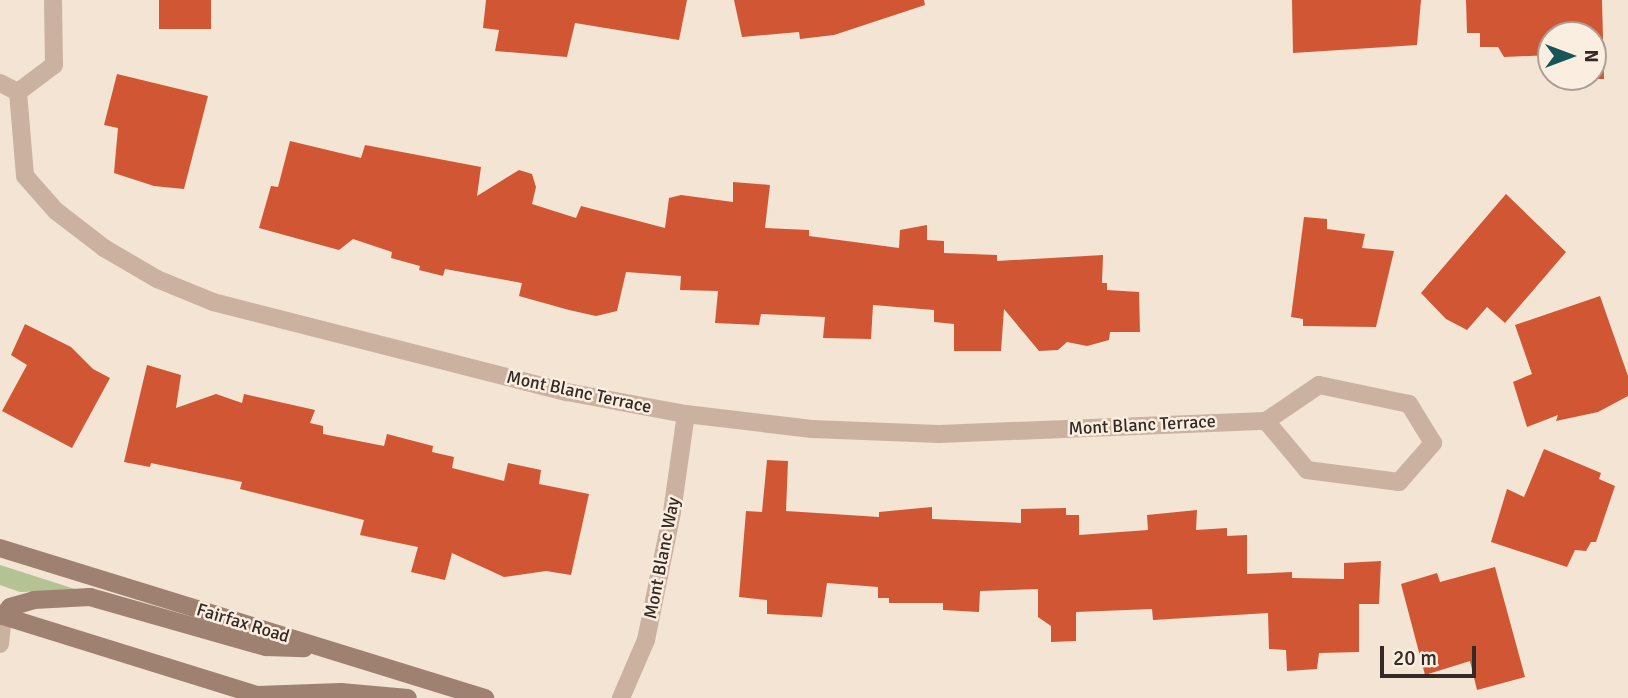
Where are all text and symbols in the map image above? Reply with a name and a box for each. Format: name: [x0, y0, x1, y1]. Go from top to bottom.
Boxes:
north arrow: [1537, 21, 1607, 91]
text: N: [1579, 49, 1603, 63]
street label: Mont Blanc Terrace: [505, 366, 653, 418]
street label: Mont Blanc Terrace: [1068, 410, 1216, 440]
street label: Mont Blanc Way: [640, 495, 684, 621]
street label: Fairfax Road: [194, 599, 292, 647]
scale bar: [1383, 632, 1479, 676]
text: 20 m: [1393, 645, 1437, 671]

